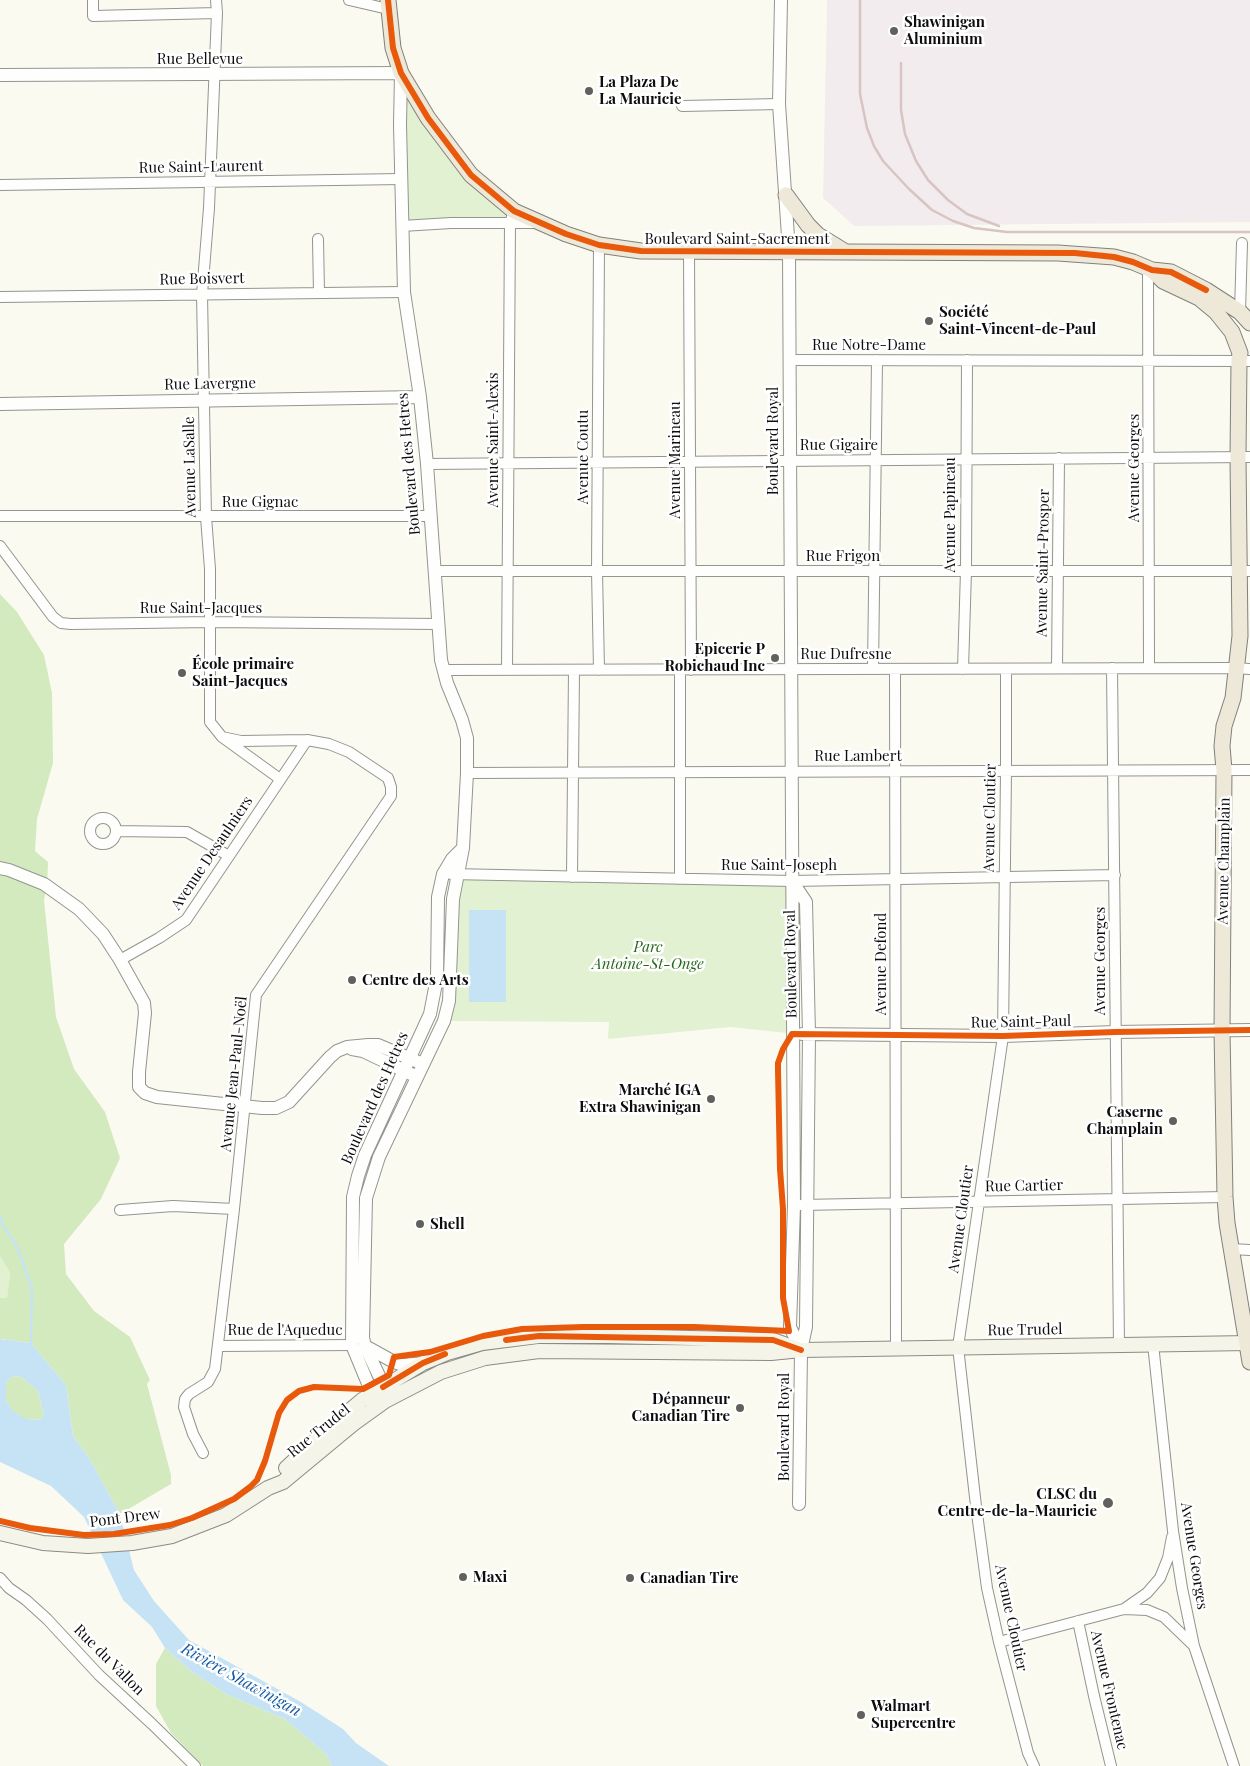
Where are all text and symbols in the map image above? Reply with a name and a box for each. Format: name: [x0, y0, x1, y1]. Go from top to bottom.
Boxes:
place label: Shawinigan Aluminium: [904, 13, 985, 48]
marker: Shawinigan Aluminium: [888, 25, 900, 37]
street label: Rue Bellevue: [157, 50, 243, 68]
place label: La Plaza De La Mauricie: [599, 73, 682, 108]
marker: La Plaza De La Mauricie: [583, 85, 595, 97]
street label: Rue Saint-Laurent: [138, 157, 264, 177]
street label: Boulevard Saint-Sacrement: [644, 230, 830, 248]
street label: Rue Boisvert: [159, 269, 245, 289]
place label: Société Saint-Vincent-de-Paul: [939, 303, 1096, 338]
marker: Société Saint-Vincent-de-Paul: [923, 315, 935, 327]
street label: Rue Notre-Dame: [812, 336, 926, 354]
street label: Avenue Saint-Alexis: [484, 373, 502, 507]
street label: Rue Lavergne: [164, 374, 256, 394]
street label: Boulevard Royal: [764, 387, 782, 495]
street label: Boulevard des Hetres: [394, 392, 424, 536]
street label: Avenue Marineau: [666, 401, 684, 519]
street label: Avenue Coutu: [574, 410, 592, 504]
street label: Avenue Georges: [1125, 414, 1143, 522]
street label: Avenue LaSalle: [180, 416, 200, 518]
street label: Rue Gigaire: [800, 436, 878, 454]
street label: Avenue Papineau: [941, 457, 959, 573]
street label: Avenue Saint-Prosper: [1033, 489, 1053, 637]
street label: Rue Gignac: [222, 493, 298, 511]
street label: Rue Frigon: [806, 547, 880, 565]
street label: Rue Saint-Jacques: [140, 599, 262, 617]
place label: Epicerie P Robichaud Inc: [664, 640, 765, 675]
street label: Rue Dufresne: [800, 645, 892, 663]
marker: Epicerie P Robichaud Inc: [769, 652, 781, 664]
place label: École primaire Saint-Jacques: [192, 655, 294, 690]
marker: École primaire Saint-Jacques: [176, 667, 188, 679]
street label: Rue Lambert: [814, 747, 902, 765]
street label: Avenue Cloutier: [980, 764, 1000, 872]
street label: Avenue Desaulniers: [167, 793, 257, 913]
street label: Avenue Champlain: [1214, 797, 1234, 925]
street label: Rue Saint-Joseph: [721, 856, 837, 874]
street label: Avenue Georges: [1091, 907, 1109, 1015]
street label: Boulevard Royal: [781, 910, 801, 1018]
street label: Avenue Defond: [872, 913, 890, 1015]
park label: Parc Antoine-St-Onge: [592, 938, 704, 973]
place label: Centre des Arts: [362, 971, 469, 989]
marker: Centre des Arts: [346, 974, 358, 986]
street label: Avenue Jean-Paul-Noël: [217, 995, 251, 1153]
street label: Rue Saint-Paul: [971, 1012, 1071, 1032]
street label: Boulevard des Hetres: [338, 1029, 412, 1167]
place label: Marché IGA Extra Shawinigan: [579, 1081, 701, 1116]
marker: Marché IGA Extra Shawinigan: [705, 1093, 717, 1105]
place label: Caserne Champlain: [1087, 1103, 1163, 1138]
marker: Caserne Champlain: [1167, 1115, 1179, 1127]
street label: Avenue Cloutier: [945, 1164, 977, 1274]
street label: Rue Cartier: [985, 1176, 1063, 1196]
place label: Shell: [430, 1215, 465, 1233]
marker: Shell: [414, 1218, 426, 1230]
street label: Rue Trudel: [987, 1320, 1063, 1340]
street label: Rue de l'Aqueduc: [227, 1321, 343, 1339]
street label: Boulevard Royal: [775, 1373, 793, 1481]
place label: Dépanneur Canadian Tire: [631, 1390, 730, 1425]
street label: Rue Trudel: [284, 1400, 354, 1462]
marker: Dépanneur Canadian Tire: [734, 1402, 746, 1414]
place label: CLSC du Centre-de-la-Mauricie: [938, 1485, 1097, 1520]
marker: CLSC du Centre-de-la-Mauricie: [1101, 1496, 1115, 1510]
street label: Avenue Georges: [1177, 1501, 1211, 1611]
street label: Pont Drew: [89, 1505, 161, 1531]
street label: Avenue Cloutier: [991, 1563, 1031, 1673]
place label: Maxi: [473, 1568, 507, 1586]
place label: Canadian Tire: [640, 1569, 739, 1587]
marker: Maxi: [457, 1571, 469, 1583]
marker: Canadian Tire: [624, 1572, 636, 1584]
street label: Rue du Vallon: [70, 1621, 148, 1699]
street label: Avenue Frontenac: [1087, 1629, 1131, 1751]
water label: Rivière Shawinigan: [178, 1639, 304, 1721]
place label: Walmart Supercentre: [871, 1697, 956, 1732]
marker: Walmart Supercentre: [855, 1709, 867, 1721]

